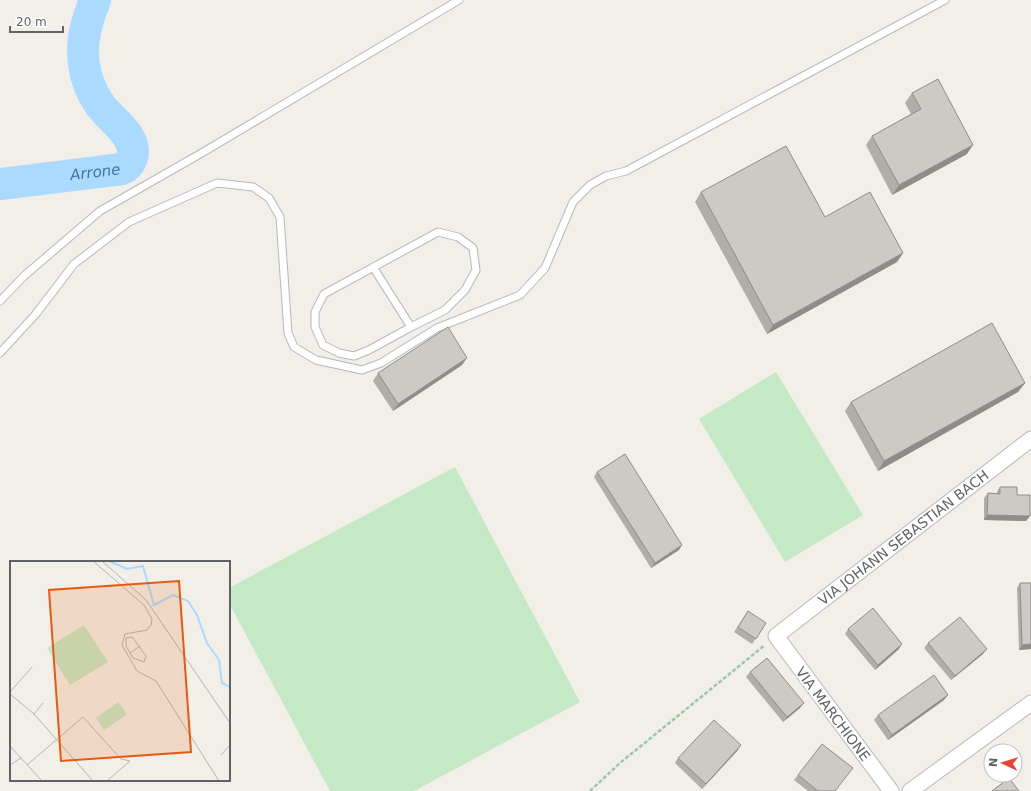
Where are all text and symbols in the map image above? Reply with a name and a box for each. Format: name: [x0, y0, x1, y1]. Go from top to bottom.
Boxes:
scale bar: [10, 8, 63, 34]
text: 20 m: [16, 15, 47, 29]
water label: Arrone: [68, 160, 121, 184]
street label: VIA JOHANN SEBASTIAN BACH: [815, 467, 992, 608]
inset map: [10, 561, 230, 781]
street label: VIA MARCHIONE: [793, 664, 873, 764]
north arrow: [983, 743, 1023, 783]
text: N: [987, 757, 1000, 767]

